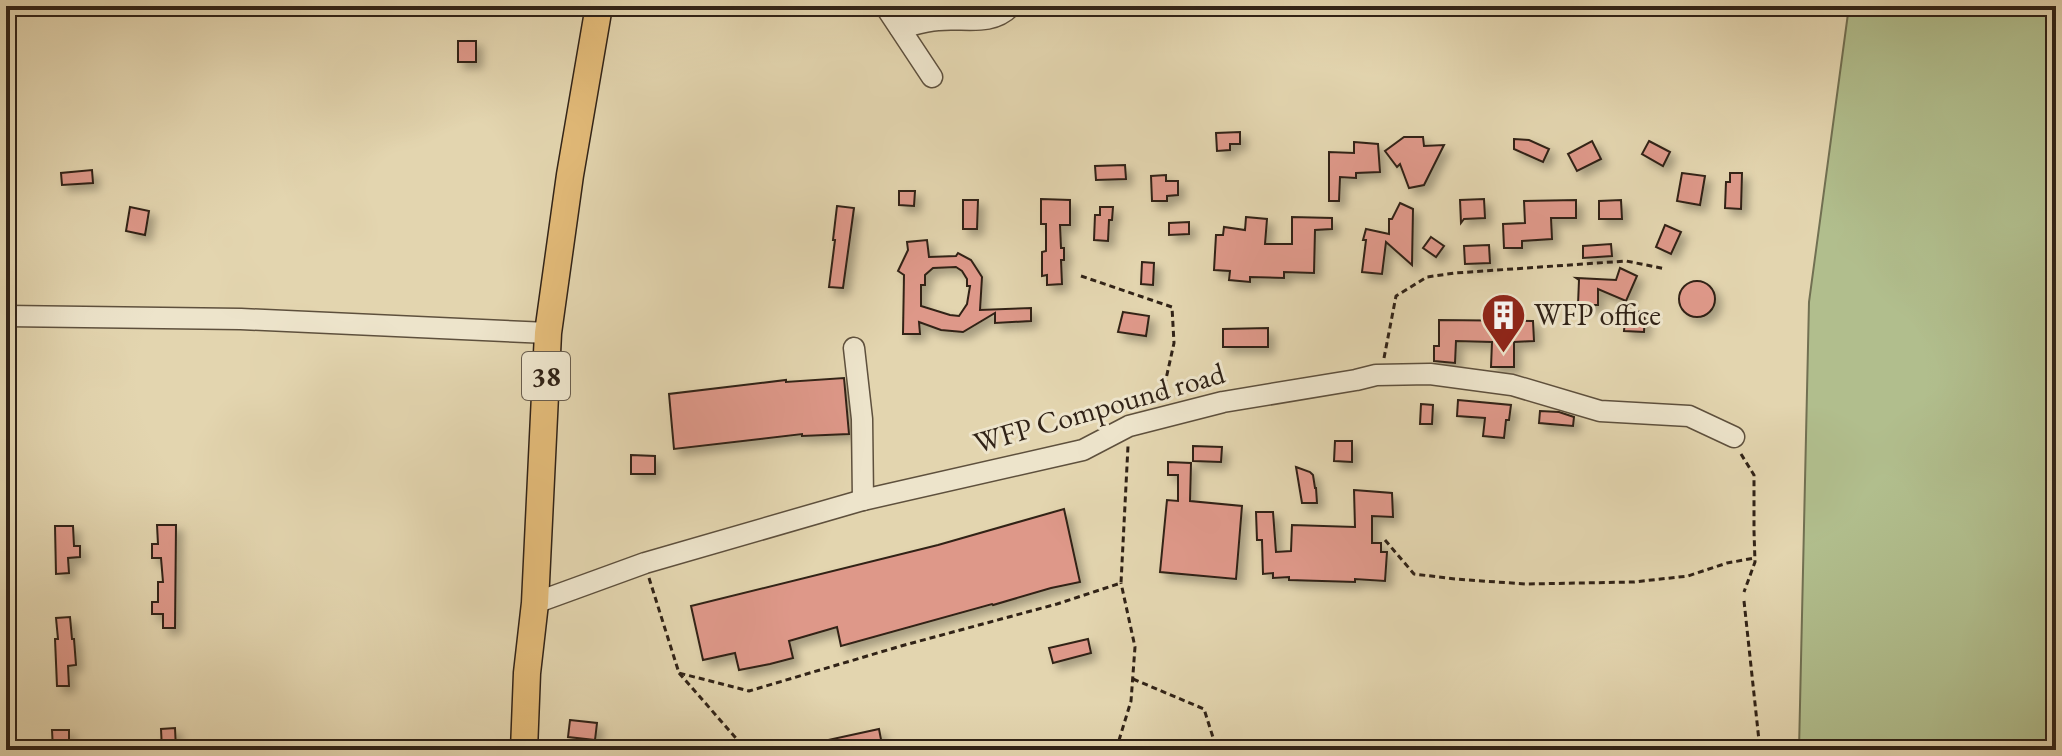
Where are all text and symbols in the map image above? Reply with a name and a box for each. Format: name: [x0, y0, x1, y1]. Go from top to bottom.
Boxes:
building icon: WFP office: [1479, 291, 1527, 354]
place label: WFP office: [1534, 295, 1661, 334]
road number: 38: [522, 352, 570, 400]
street label: WFP Compound road: [969, 353, 1230, 462]

